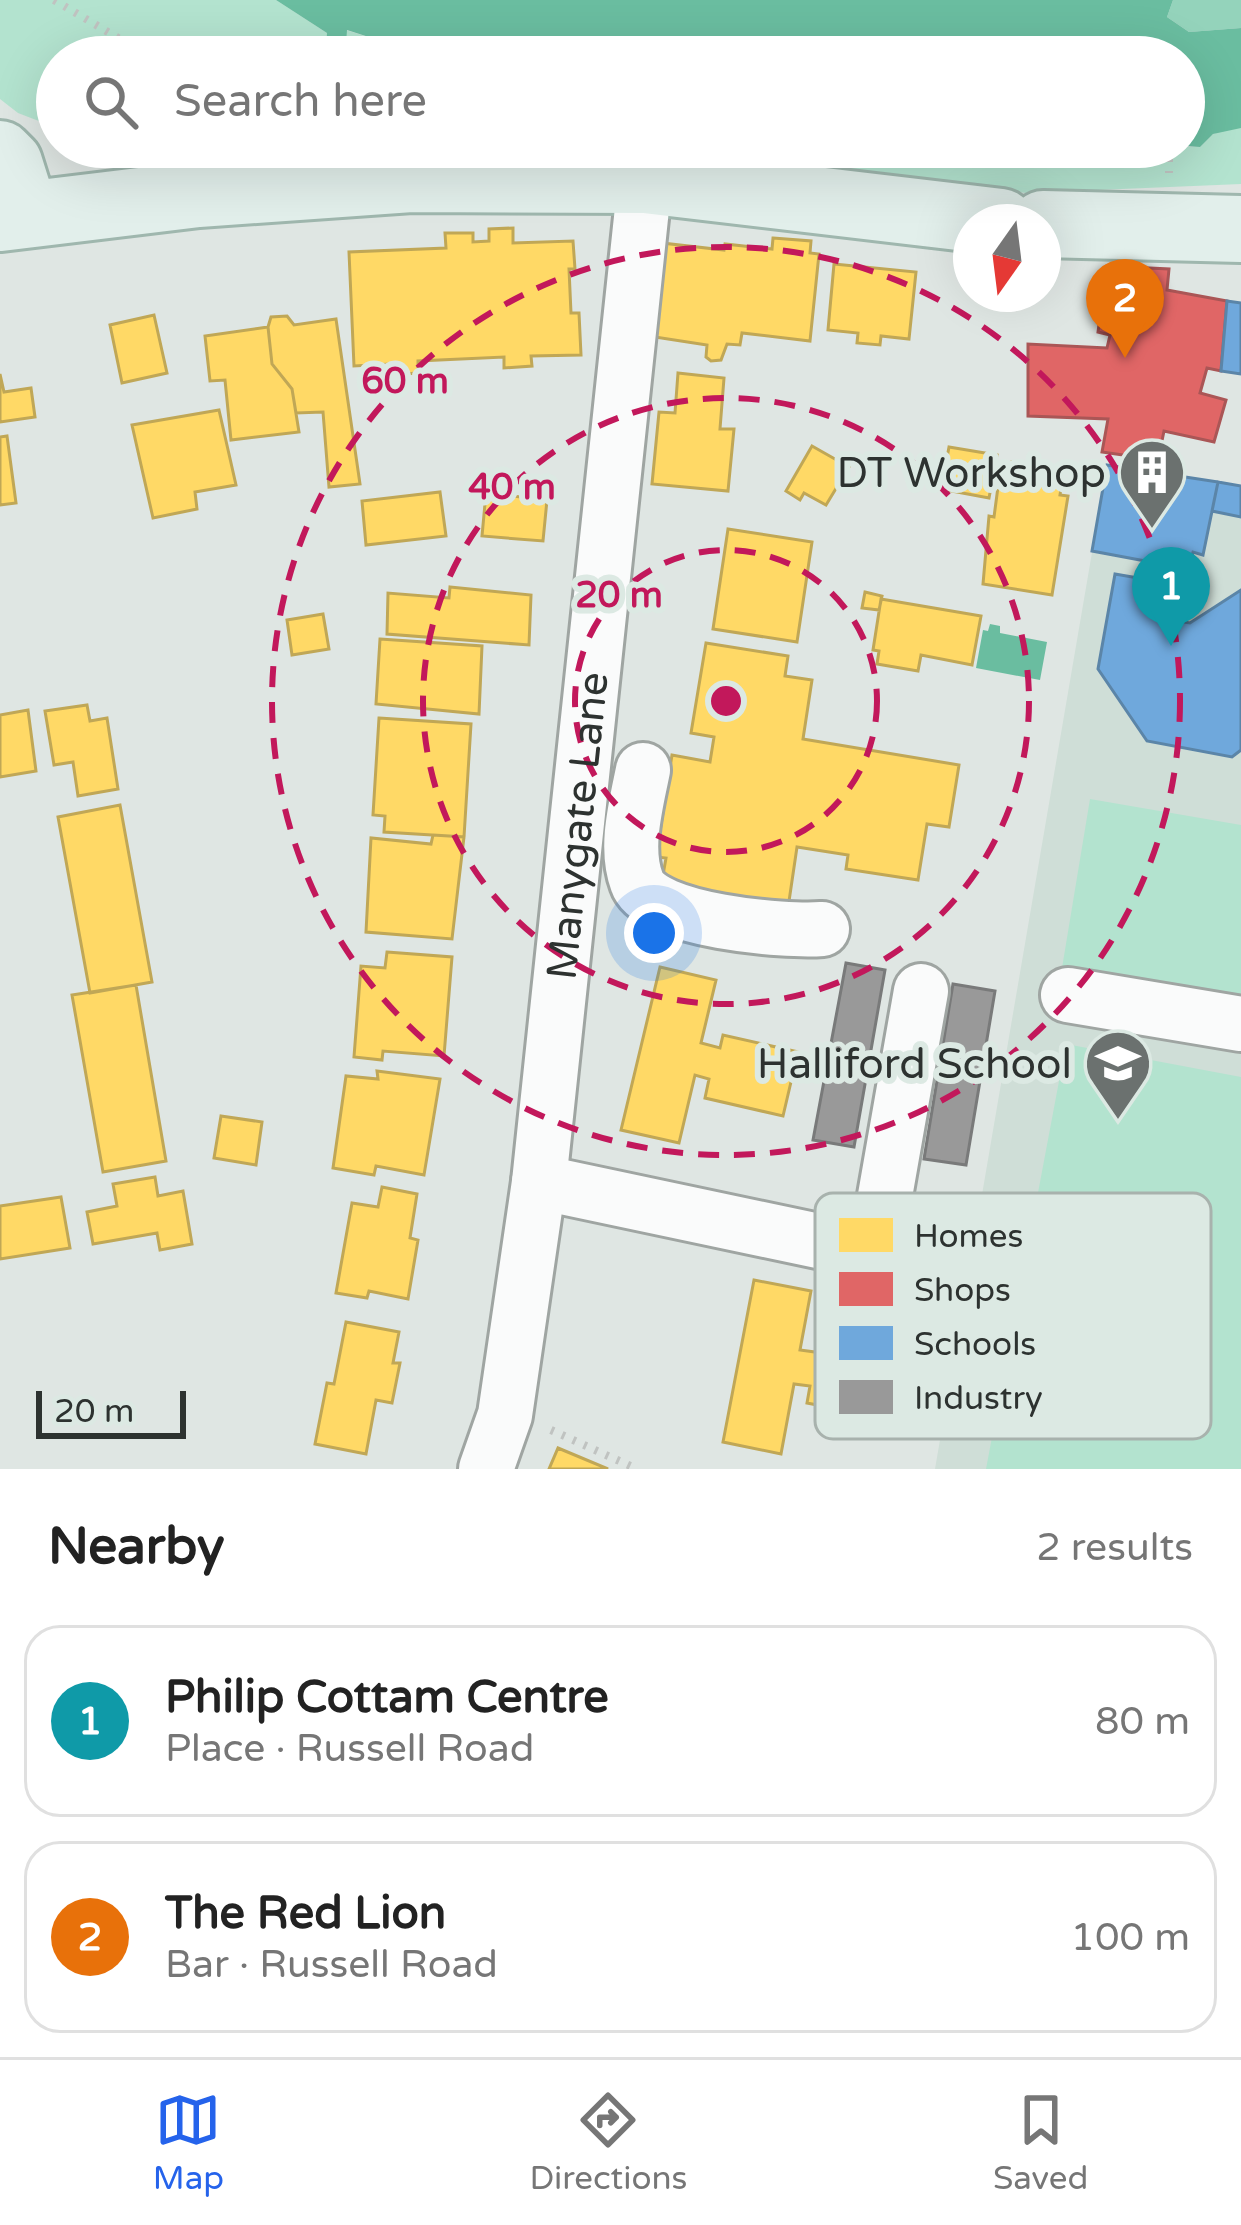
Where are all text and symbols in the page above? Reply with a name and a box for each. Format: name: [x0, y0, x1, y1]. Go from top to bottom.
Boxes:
search box: [36, 36, 1205, 168]
icon: search: [78, 69, 144, 135]
text: Search here: [174, 75, 427, 129]
north arrow: [953, 204, 1061, 312]
pin: 2: [1086, 259, 1164, 358]
text: 60 m: [361, 360, 449, 403]
building icon: DT Workshop: [1117, 437, 1187, 531]
place label: DT Workshop: [836, 448, 1106, 499]
text: 40 m: [468, 466, 556, 509]
pin: 1: [1132, 547, 1210, 646]
text: 20 m: [575, 574, 663, 617]
street label: Manygate Lane: [537, 670, 620, 982]
centre of rings: [705, 680, 747, 722]
your location: [624, 903, 684, 963]
school or university icon: Halliford School: [1083, 1028, 1153, 1122]
place label: Halliford School: [757, 1039, 1072, 1090]
legend: [815, 1193, 1211, 1439]
text: Homes: [914, 1217, 1023, 1256]
text: Shops: [914, 1271, 1011, 1310]
text: Schools: [914, 1325, 1036, 1364]
text: Industry: [914, 1379, 1043, 1418]
scale bar: [36, 1385, 186, 1438]
text: 20 m: [54, 1392, 134, 1431]
text: Nearby: [48, 1516, 225, 1578]
text: 2 results: [1036, 1524, 1193, 1571]
text: Philip Cottam Centre: [165, 1671, 609, 1725]
text: 1: [78, 1698, 102, 1745]
text: 80 m: [1095, 1698, 1190, 1745]
text: Place · Russell Road: [165, 1725, 534, 1772]
text: The Red Lion: [165, 1887, 446, 1941]
text: 2: [78, 1914, 102, 1961]
text: 100 m: [1071, 1914, 1190, 1961]
text: Bar · Russell Road: [165, 1941, 498, 1988]
tab: Map: [153, 2087, 224, 2198]
tab: Directions: [530, 2087, 687, 2198]
tab: Saved: [993, 2087, 1088, 2198]

